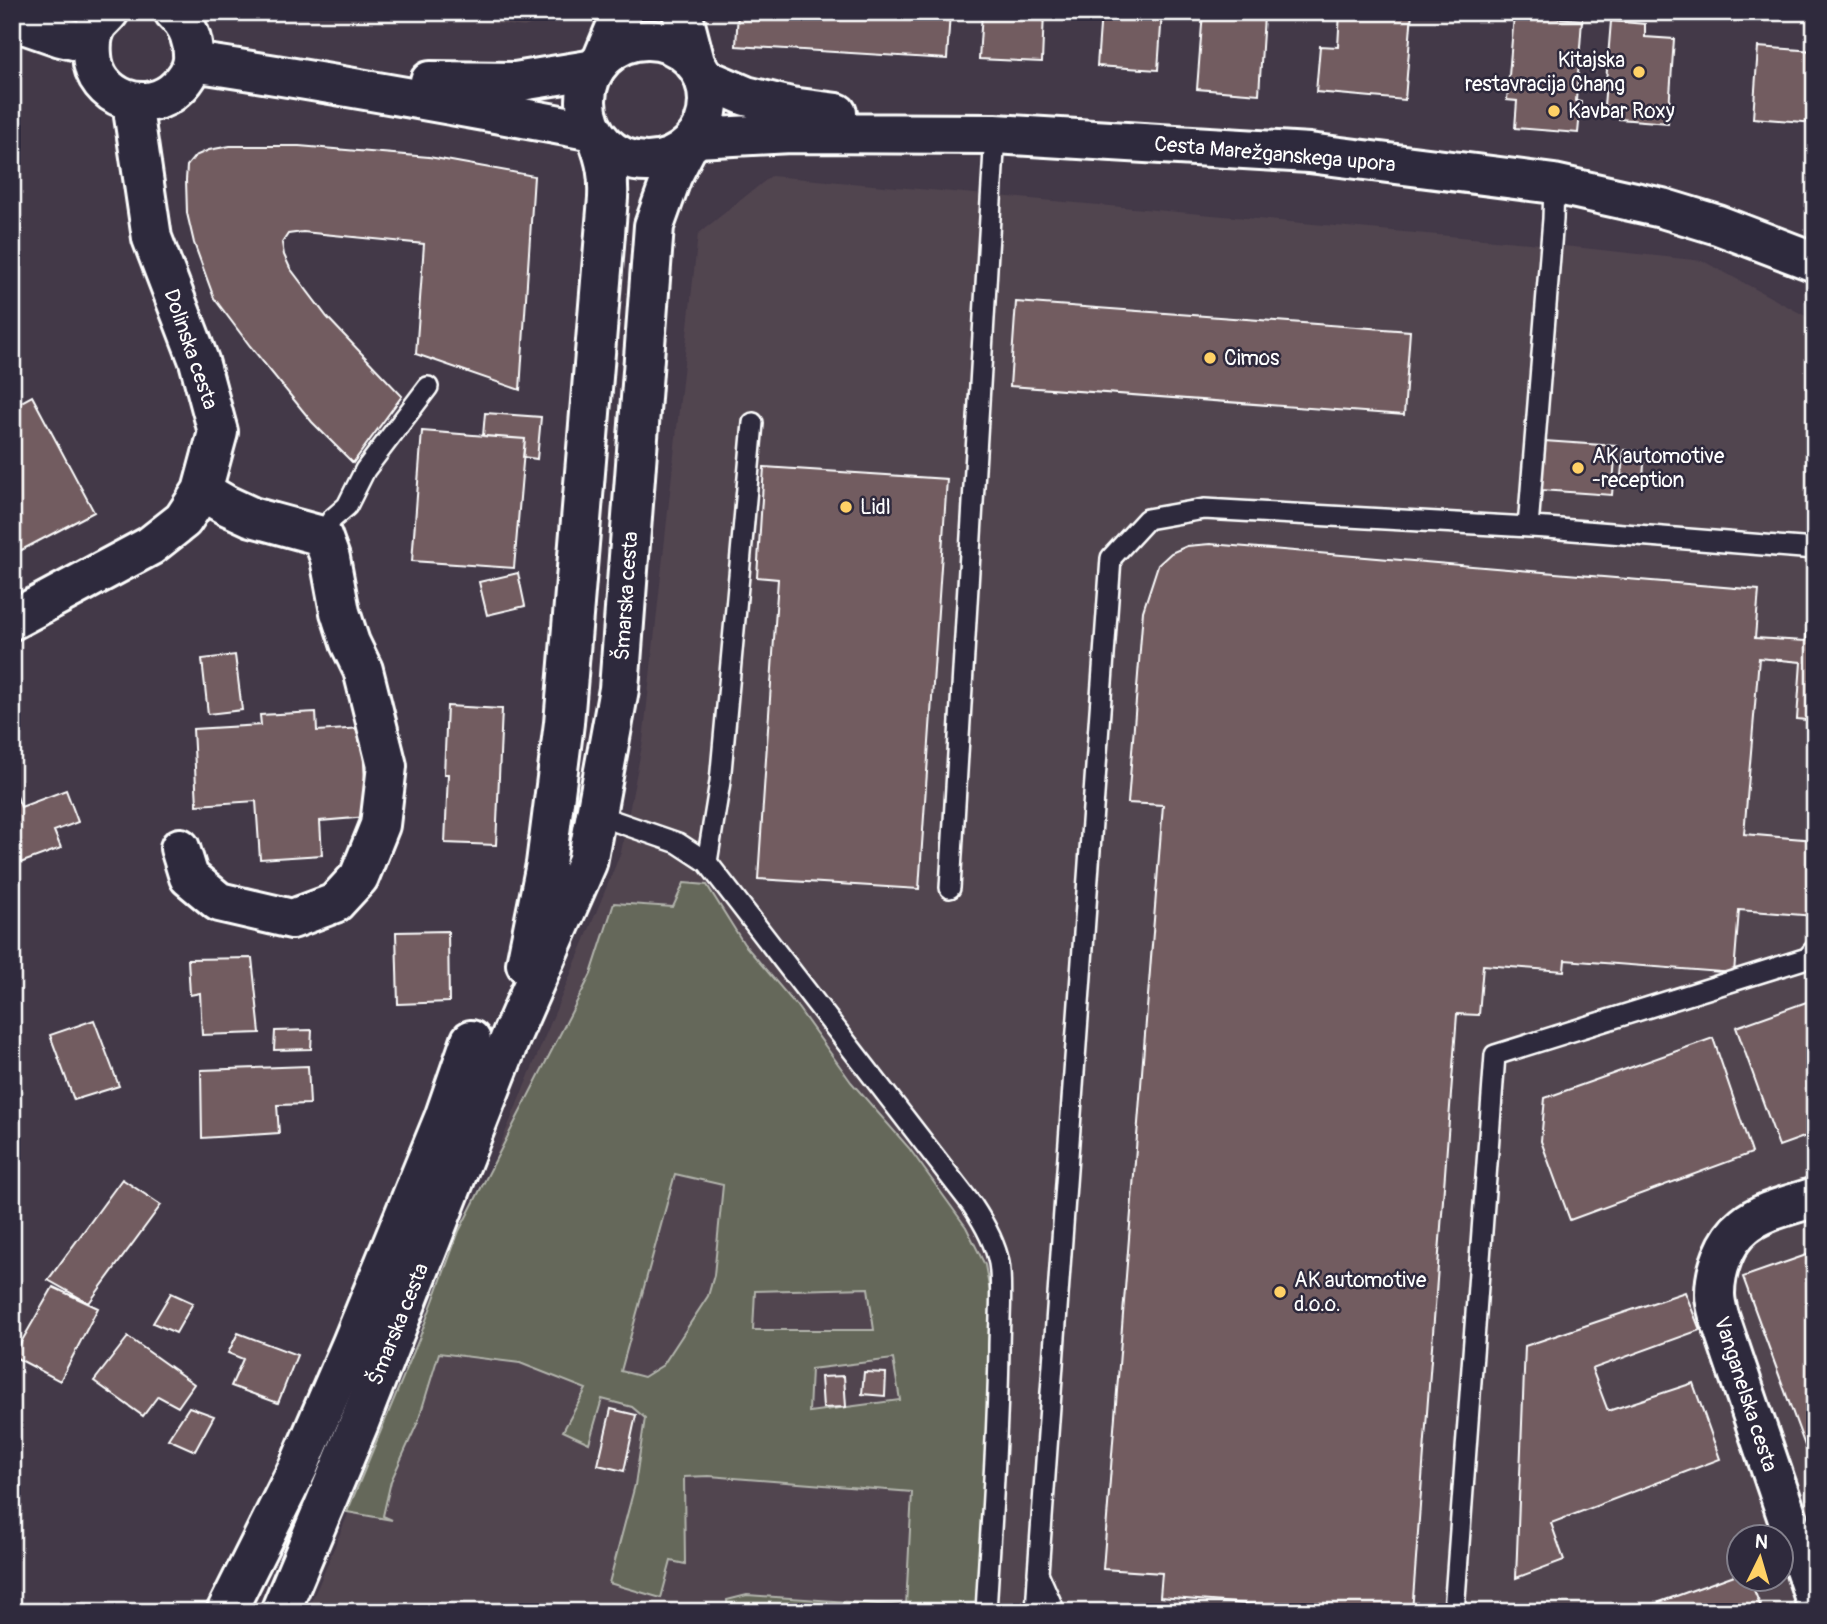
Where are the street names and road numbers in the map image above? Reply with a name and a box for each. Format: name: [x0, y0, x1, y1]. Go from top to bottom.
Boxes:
street label: Cesta Marežganskega upora: [1153, 130, 1397, 179]
street label: Dolinska cesta: [157, 285, 224, 413]
street label: Šmarska cesta: [608, 530, 644, 662]
street label: Šmarska cesta: [361, 1259, 435, 1389]
street label: Vanganelska cesta: [1708, 1313, 1783, 1475]

